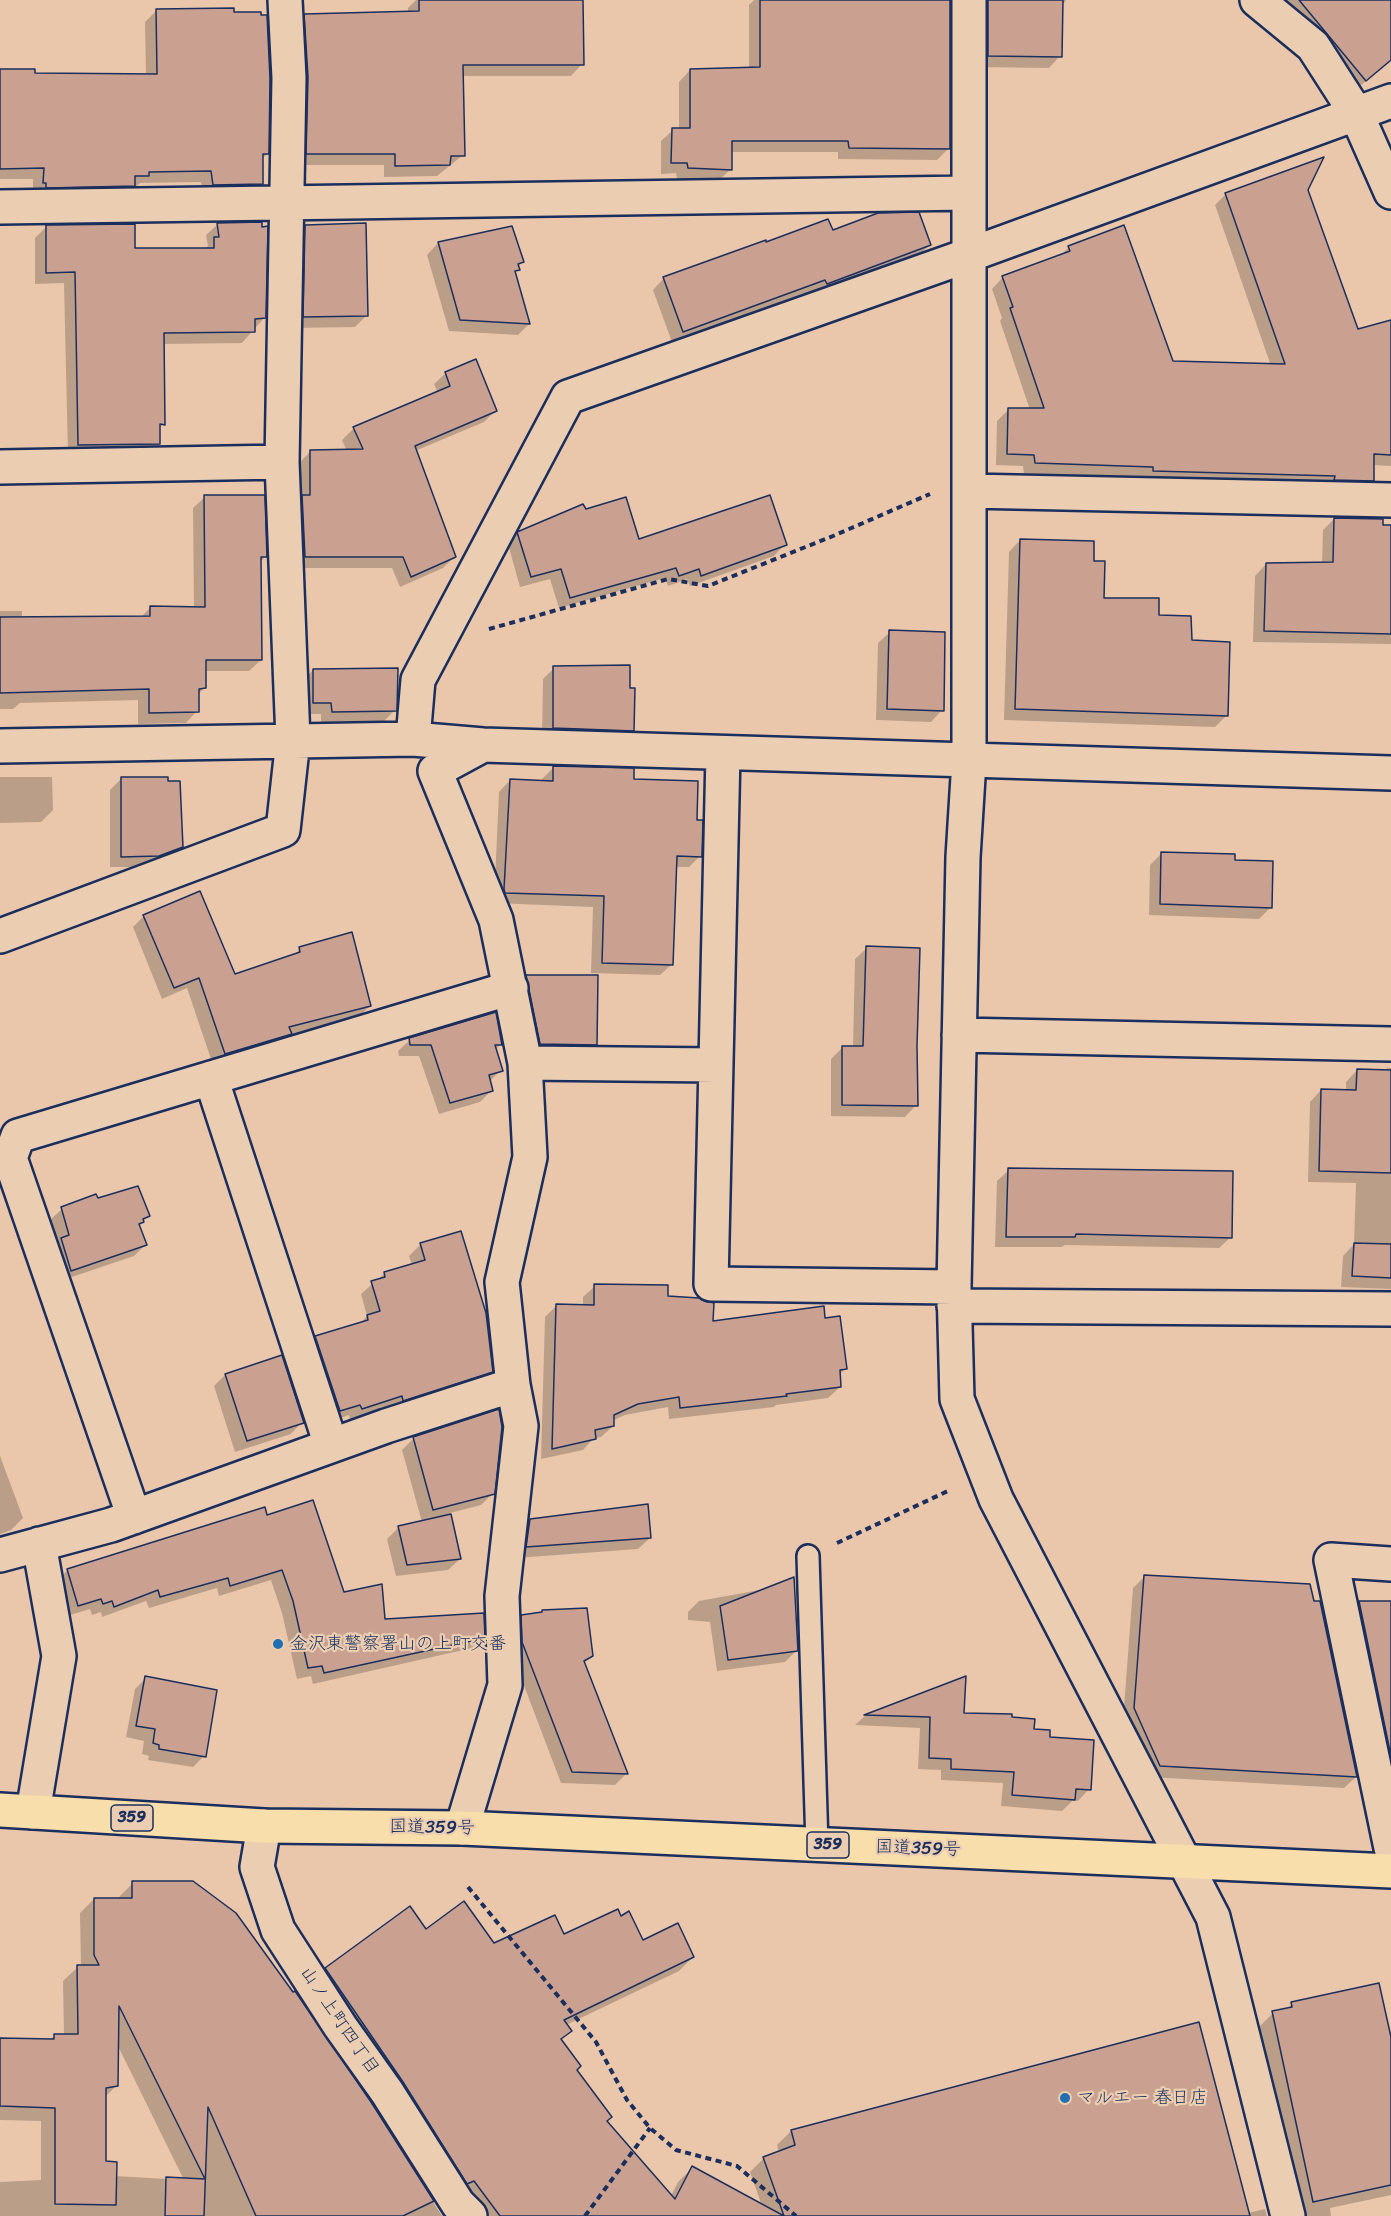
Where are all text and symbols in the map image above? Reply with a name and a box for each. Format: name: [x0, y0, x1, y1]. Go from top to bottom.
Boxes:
place label: 金沢東警察署山の上町交番: [290, 1633, 506, 1655]
marker: 金沢東警察署山の上町交番: [271, 1637, 285, 1651]
road number: 359: [111, 1805, 153, 1831]
street label: 国道359号: [389, 1816, 475, 1840]
road number: 359: [807, 1832, 849, 1858]
street label: 国道359号: [875, 1837, 961, 1861]
street label: 山ノ上町四丁目: [295, 1963, 383, 2079]
place label: マルエー 春日店: [1077, 2087, 1208, 2109]
marker: マルエー 春日店: [1058, 2091, 1072, 2105]

